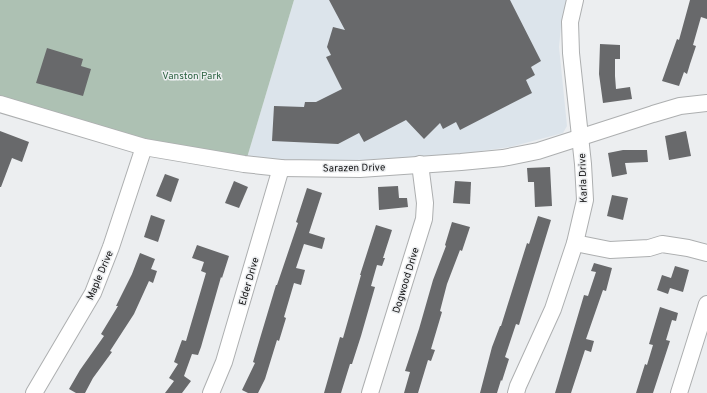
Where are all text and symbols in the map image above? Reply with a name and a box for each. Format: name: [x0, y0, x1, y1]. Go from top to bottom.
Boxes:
park label: Vanston Park: [162, 70, 222, 83]
street label: Karla Drive: [576, 153, 591, 203]
street label: Sarazen Drive: [323, 161, 385, 176]
street label: Dogwood Drive: [390, 246, 423, 315]
street label: Maple Drive: [84, 249, 117, 302]
street label: Elder Drive: [236, 256, 263, 307]

